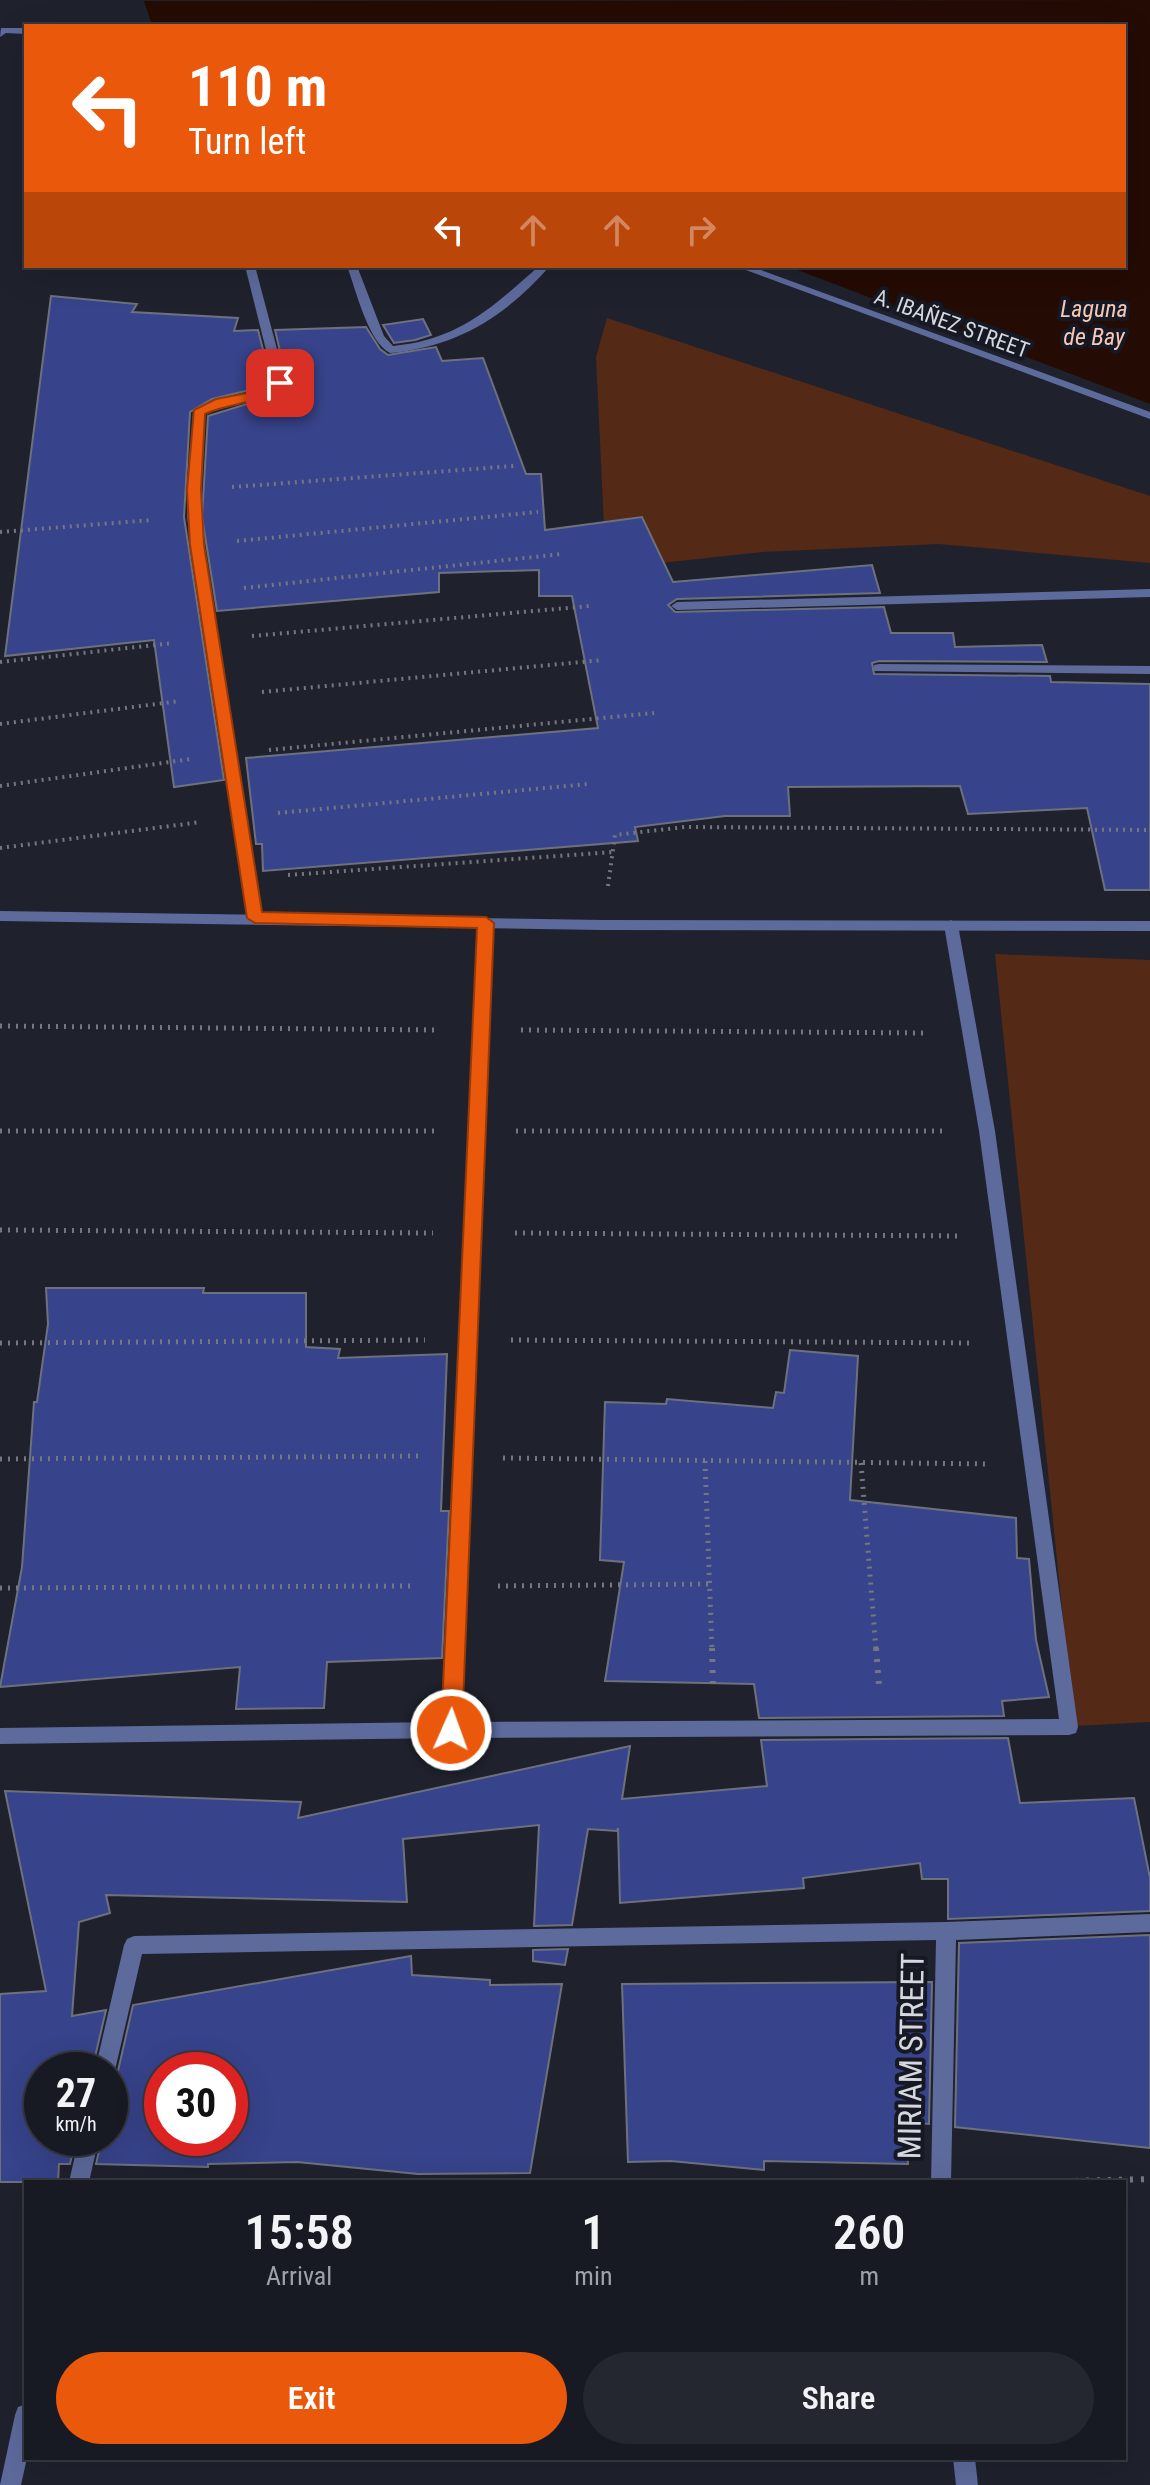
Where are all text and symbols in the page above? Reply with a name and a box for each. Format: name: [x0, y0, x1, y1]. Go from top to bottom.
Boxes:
text: 110 m: [188, 54, 327, 120]
icon: left: [56, 56, 160, 160]
text: Turn left: [188, 121, 306, 163]
icon: left: [427, 208, 471, 252]
icon: ahead: [511, 208, 555, 252]
icon: ahead: [595, 208, 639, 252]
icon: right: [679, 208, 723, 252]
street label: A. IBAÑEZ STREET: [871, 284, 1033, 363]
water label: Laguna de Bay: [1060, 295, 1128, 351]
pin: [246, 349, 314, 417]
icon: arrive: [258, 361, 302, 405]
position arrow: [409, 1688, 493, 1772]
street label: MIRIAM STREET: [890, 1952, 932, 2160]
speed limit sign: 30: [144, 2052, 248, 2156]
text: 27: [56, 2070, 96, 2117]
text: km/h: [55, 2112, 97, 2136]
text: 15:58: [245, 2204, 354, 2261]
text: 1: [581, 2204, 605, 2261]
text: 260: [833, 2204, 905, 2261]
text: Arrival: [266, 2261, 332, 2291]
text: min: [574, 2261, 612, 2291]
text: m: [859, 2261, 879, 2291]
button: Exit: [56, 2352, 567, 2444]
button: Share: [583, 2352, 1094, 2444]

